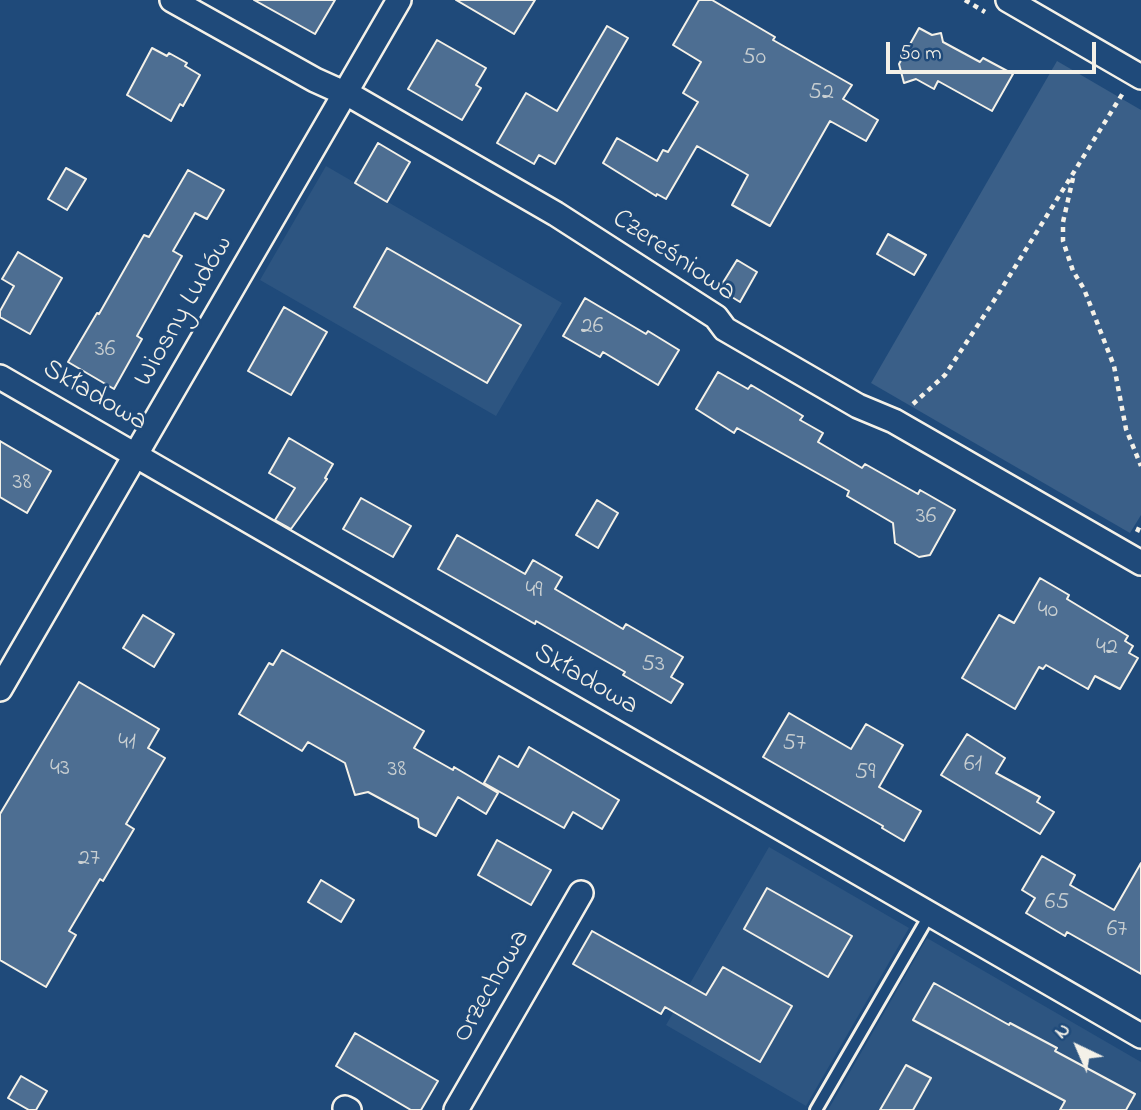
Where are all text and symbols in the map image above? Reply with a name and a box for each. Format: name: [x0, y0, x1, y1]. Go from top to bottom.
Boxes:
scale bar: [889, 28, 1099, 72]
text: 50 m: [899, 39, 942, 69]
house number: 50: [742, 45, 766, 73]
house number: 52: [808, 80, 834, 108]
street label: Czereśniowa: [605, 203, 741, 311]
street label: Wiosny Ludów: [128, 231, 242, 393]
house number: 26: [581, 314, 603, 342]
house number: 36: [95, 337, 115, 365]
street label: Składowa: [36, 354, 152, 440]
house number: 38: [13, 470, 31, 498]
house number: 36: [916, 504, 936, 532]
house number: 49: [525, 578, 543, 606]
house number: 40: [1038, 598, 1058, 626]
house number: 42: [1096, 635, 1118, 663]
street label: Składowa: [527, 638, 643, 724]
house number: 53: [641, 652, 665, 680]
house number: 41: [118, 730, 136, 758]
house number: 57: [782, 731, 806, 759]
house number: 61: [964, 752, 982, 780]
house number: 43: [50, 756, 70, 784]
house number: 38: [388, 757, 406, 785]
house number: 59: [855, 760, 875, 788]
house number: 27: [78, 846, 100, 874]
house number: 65: [1045, 890, 1069, 918]
house number: 67: [1107, 917, 1127, 945]
street label: Orzechowa: [447, 924, 539, 1050]
north arrow: [1043, 1012, 1113, 1082]
text: N: [1049, 1017, 1077, 1046]

